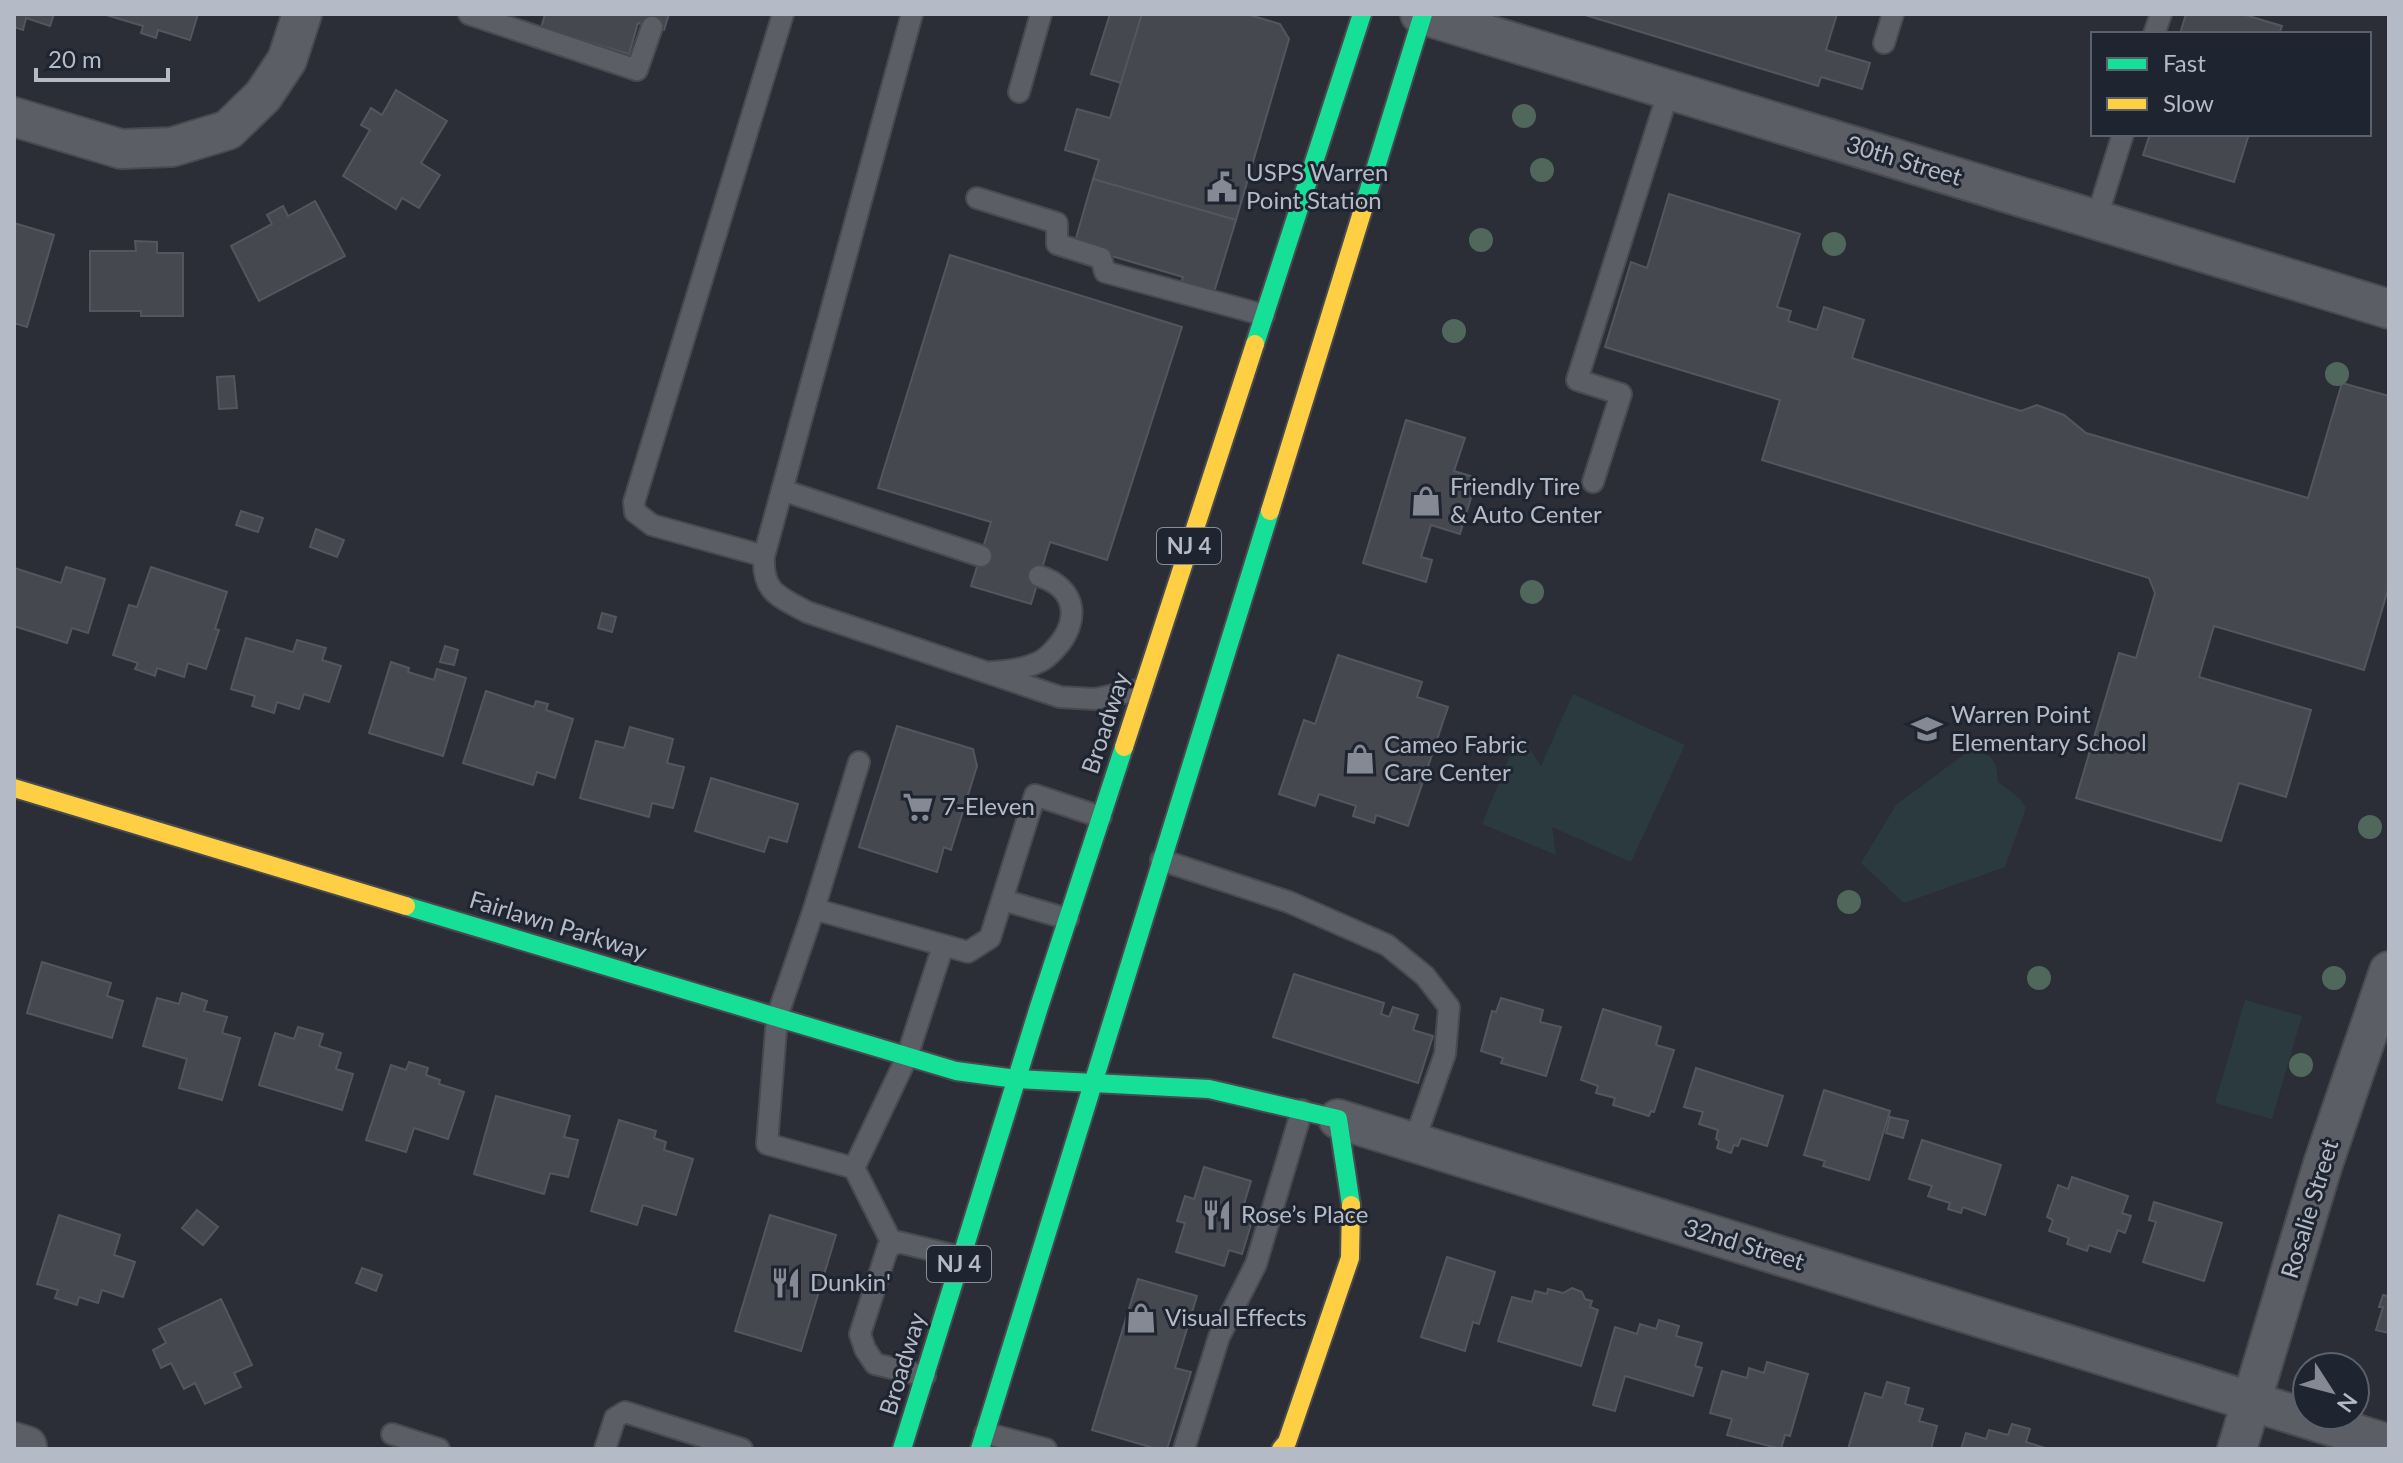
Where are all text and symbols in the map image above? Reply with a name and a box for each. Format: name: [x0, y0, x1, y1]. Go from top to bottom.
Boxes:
scale bar: [36, 32, 168, 82]
legend: [2091, 32, 2371, 136]
text: 20 m: [48, 44, 102, 73]
text: Fast: [2163, 48, 2206, 77]
text: Slow: [2163, 88, 2214, 117]
street label: 30th Street: [1843, 128, 1966, 191]
place label: USPS Warren Point Station: [1246, 157, 1388, 214]
public building icon: USPS Warren Point Station: [1205, 170, 1239, 204]
place label: Friendly Tire & Auto Center: [1450, 471, 1602, 528]
shop icon: Friendly Tire & Auto Center: [1409, 484, 1443, 518]
road number: NJ 4: [1157, 528, 1221, 564]
street label: Broadway: [1075, 667, 1135, 777]
place label: Warren Point Elementary School: [1951, 699, 2147, 756]
school or university icon: Warren Point Elementary School: [1910, 712, 1944, 746]
place label: Cameo Fabric Care Center: [1384, 729, 1527, 786]
shop icon: Cameo Fabric Care Center: [1343, 742, 1377, 776]
supermarket icon: 7-Eleven: [901, 790, 935, 824]
place label: 7-Eleven: [942, 791, 1035, 820]
street label: Fairlawn Parkway: [466, 884, 651, 965]
street label: Rosalie Street: [2274, 1135, 2344, 1281]
restaurant icon: Rose’s Place: [1200, 1198, 1234, 1232]
place label: Rose’s Place: [1241, 1199, 1368, 1228]
street label: 32nd Street: [1681, 1212, 1808, 1276]
road number: NJ 4: [927, 1246, 991, 1282]
restaurant icon: Dunkin': [769, 1266, 803, 1300]
place label: Dunkin': [810, 1267, 891, 1296]
shop icon: Visual Effects: [1124, 1301, 1158, 1335]
place label: Visual Effects: [1165, 1302, 1307, 1331]
street label: Broadway: [872, 1308, 931, 1418]
north arrow: [2291, 1351, 2371, 1431]
text: N: [2332, 1388, 2363, 1418]

